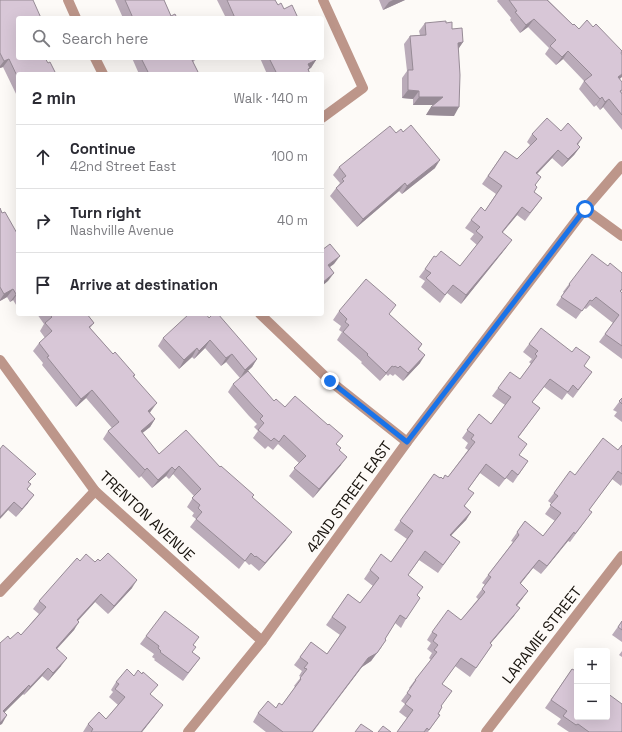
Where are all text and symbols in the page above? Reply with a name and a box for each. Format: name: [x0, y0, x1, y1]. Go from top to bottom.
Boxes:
search box: [16, 16, 324, 60]
icon: search: [30, 27, 52, 49]
text: Search here: [62, 29, 148, 48]
text: 2 min: [32, 87, 76, 109]
text: Walk · 140 m: [234, 90, 308, 107]
text: Continue: [70, 139, 136, 158]
icon: ahead: [32, 146, 54, 168]
text: 100 m: [271, 148, 308, 165]
text: 42nd Street East: [70, 158, 176, 175]
route start: [576, 200, 594, 218]
text: Turn right: [70, 203, 141, 222]
icon: right: [32, 210, 54, 232]
text: 40 m: [277, 212, 308, 229]
text: Nashville Avenue: [70, 222, 174, 239]
icon: arrive: [32, 274, 54, 296]
text: Arrive at destination: [70, 275, 218, 294]
route end: [321, 372, 339, 390]
street label: 42ND STREET EAST: [302, 437, 396, 556]
street label: TRENTON AVENUE: [96, 467, 199, 565]
street label: LARAMIE STREET: [498, 582, 586, 687]
map controls: [574, 648, 610, 720]
button: +: [574, 648, 610, 684]
button: −: [574, 684, 610, 720]

